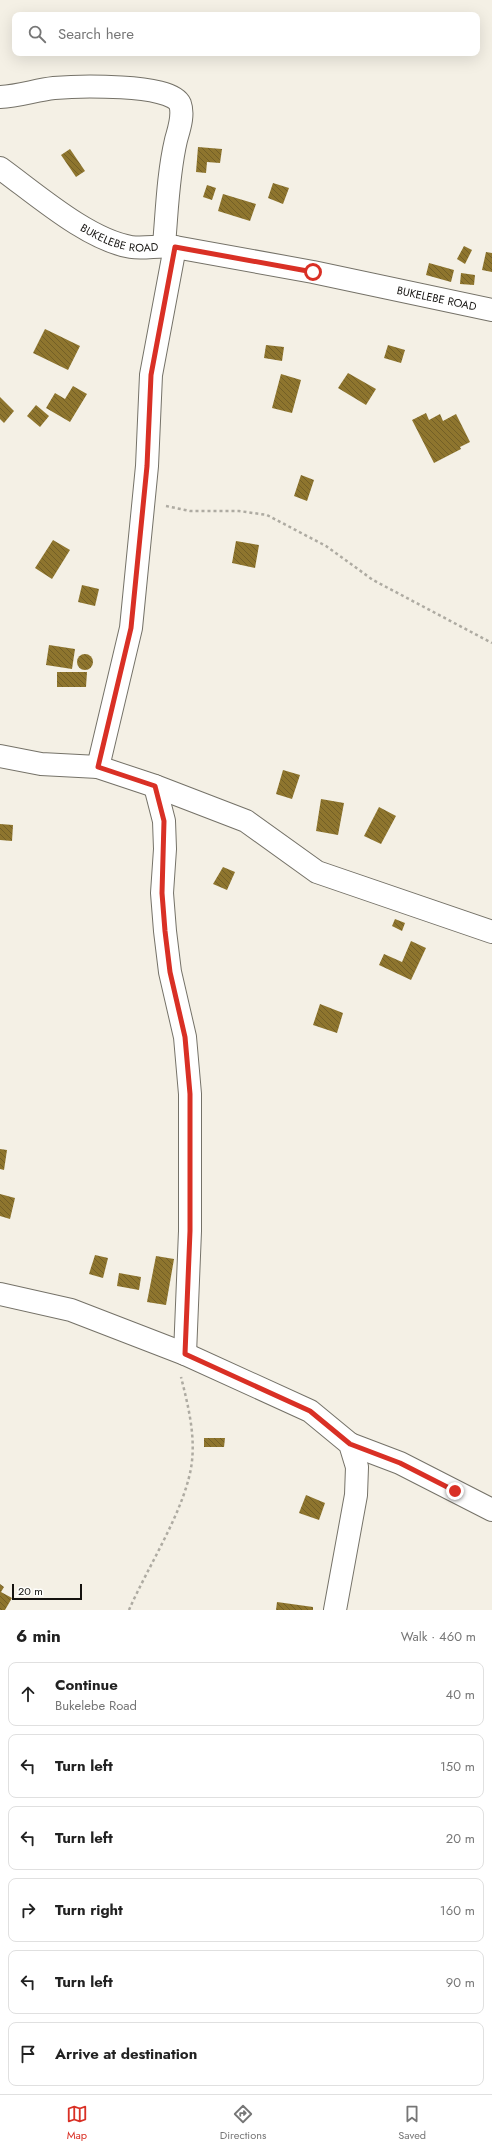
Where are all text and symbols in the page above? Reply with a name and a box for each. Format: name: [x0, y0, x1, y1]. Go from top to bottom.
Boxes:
search box: [12, 12, 480, 56]
icon: search: [26, 23, 48, 45]
text: Search here: [58, 23, 134, 45]
street label: BUKELEBE ROAD: [78, 220, 159, 256]
route start: [304, 263, 322, 281]
street label: BUKELEBE ROAD: [395, 282, 479, 315]
route end: [446, 1482, 464, 1500]
scale bar: [12, 1582, 82, 1601]
text: 20 m: [18, 1583, 43, 1599]
text: 6 min: [16, 1624, 61, 1648]
text: Walk · 460 m: [401, 1627, 476, 1646]
text: Continue: [55, 1674, 118, 1696]
icon: ahead: [17, 1683, 39, 1705]
text: 40 m: [446, 1685, 475, 1704]
text: Bukelebe Road: [55, 1696, 137, 1715]
icon: left: [17, 1755, 39, 1777]
text: Turn left: [55, 1755, 113, 1777]
text: 150 m: [440, 1757, 475, 1776]
icon: left: [17, 1827, 39, 1849]
text: Turn left: [55, 1827, 113, 1849]
text: 20 m: [446, 1829, 475, 1848]
icon: right: [17, 1899, 39, 1921]
text: Turn right: [55, 1899, 123, 1921]
text: 160 m: [440, 1901, 475, 1920]
icon: left: [17, 1971, 39, 1993]
text: Turn left: [55, 1971, 113, 1993]
text: 90 m: [446, 1973, 475, 1992]
icon: arrive: [17, 2043, 39, 2065]
text: Arrive at destination: [55, 2043, 197, 2065]
tab: Map: [66, 2103, 88, 2143]
tab: Directions: [220, 2103, 266, 2143]
tab: Saved: [398, 2103, 426, 2143]

